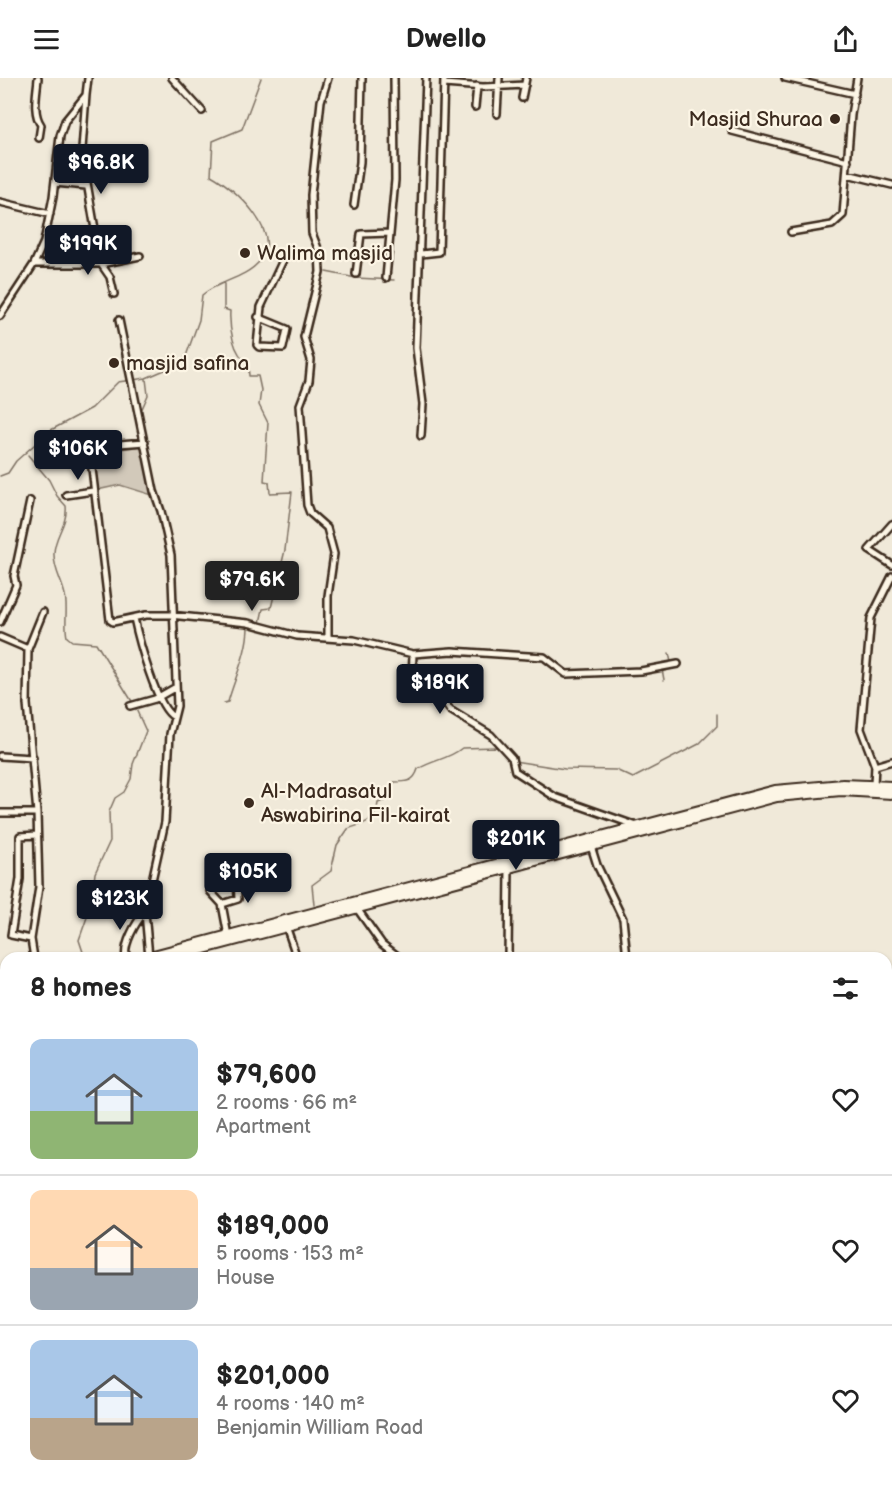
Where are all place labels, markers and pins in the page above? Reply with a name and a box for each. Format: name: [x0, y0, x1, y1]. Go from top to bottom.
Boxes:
place label: Masjid Shuraa: [689, 107, 823, 132]
marker: Masjid Shuraa: [828, 112, 842, 126]
pin: $96.8K: [52, 144, 150, 195]
pin: $199K: [46, 225, 130, 276]
place label: Walima masjid: [257, 241, 393, 266]
marker: Walima masjid: [238, 246, 252, 260]
place label: masjid safina: [126, 351, 249, 376]
marker: masjid safina: [107, 356, 121, 370]
pin: $106K: [36, 430, 120, 481]
pin: $79.6K: [203, 561, 301, 612]
pin: $189K: [398, 664, 482, 715]
place label: Al-Madrasatul Aswabirina Fil-kairat: [261, 779, 450, 828]
marker: Al-Madrasatul Aswabirina Fil-kairat: [242, 796, 256, 810]
pin: $201K: [474, 820, 558, 871]
pin: $105K: [206, 853, 290, 904]
pin: $123K: [78, 880, 162, 931]

